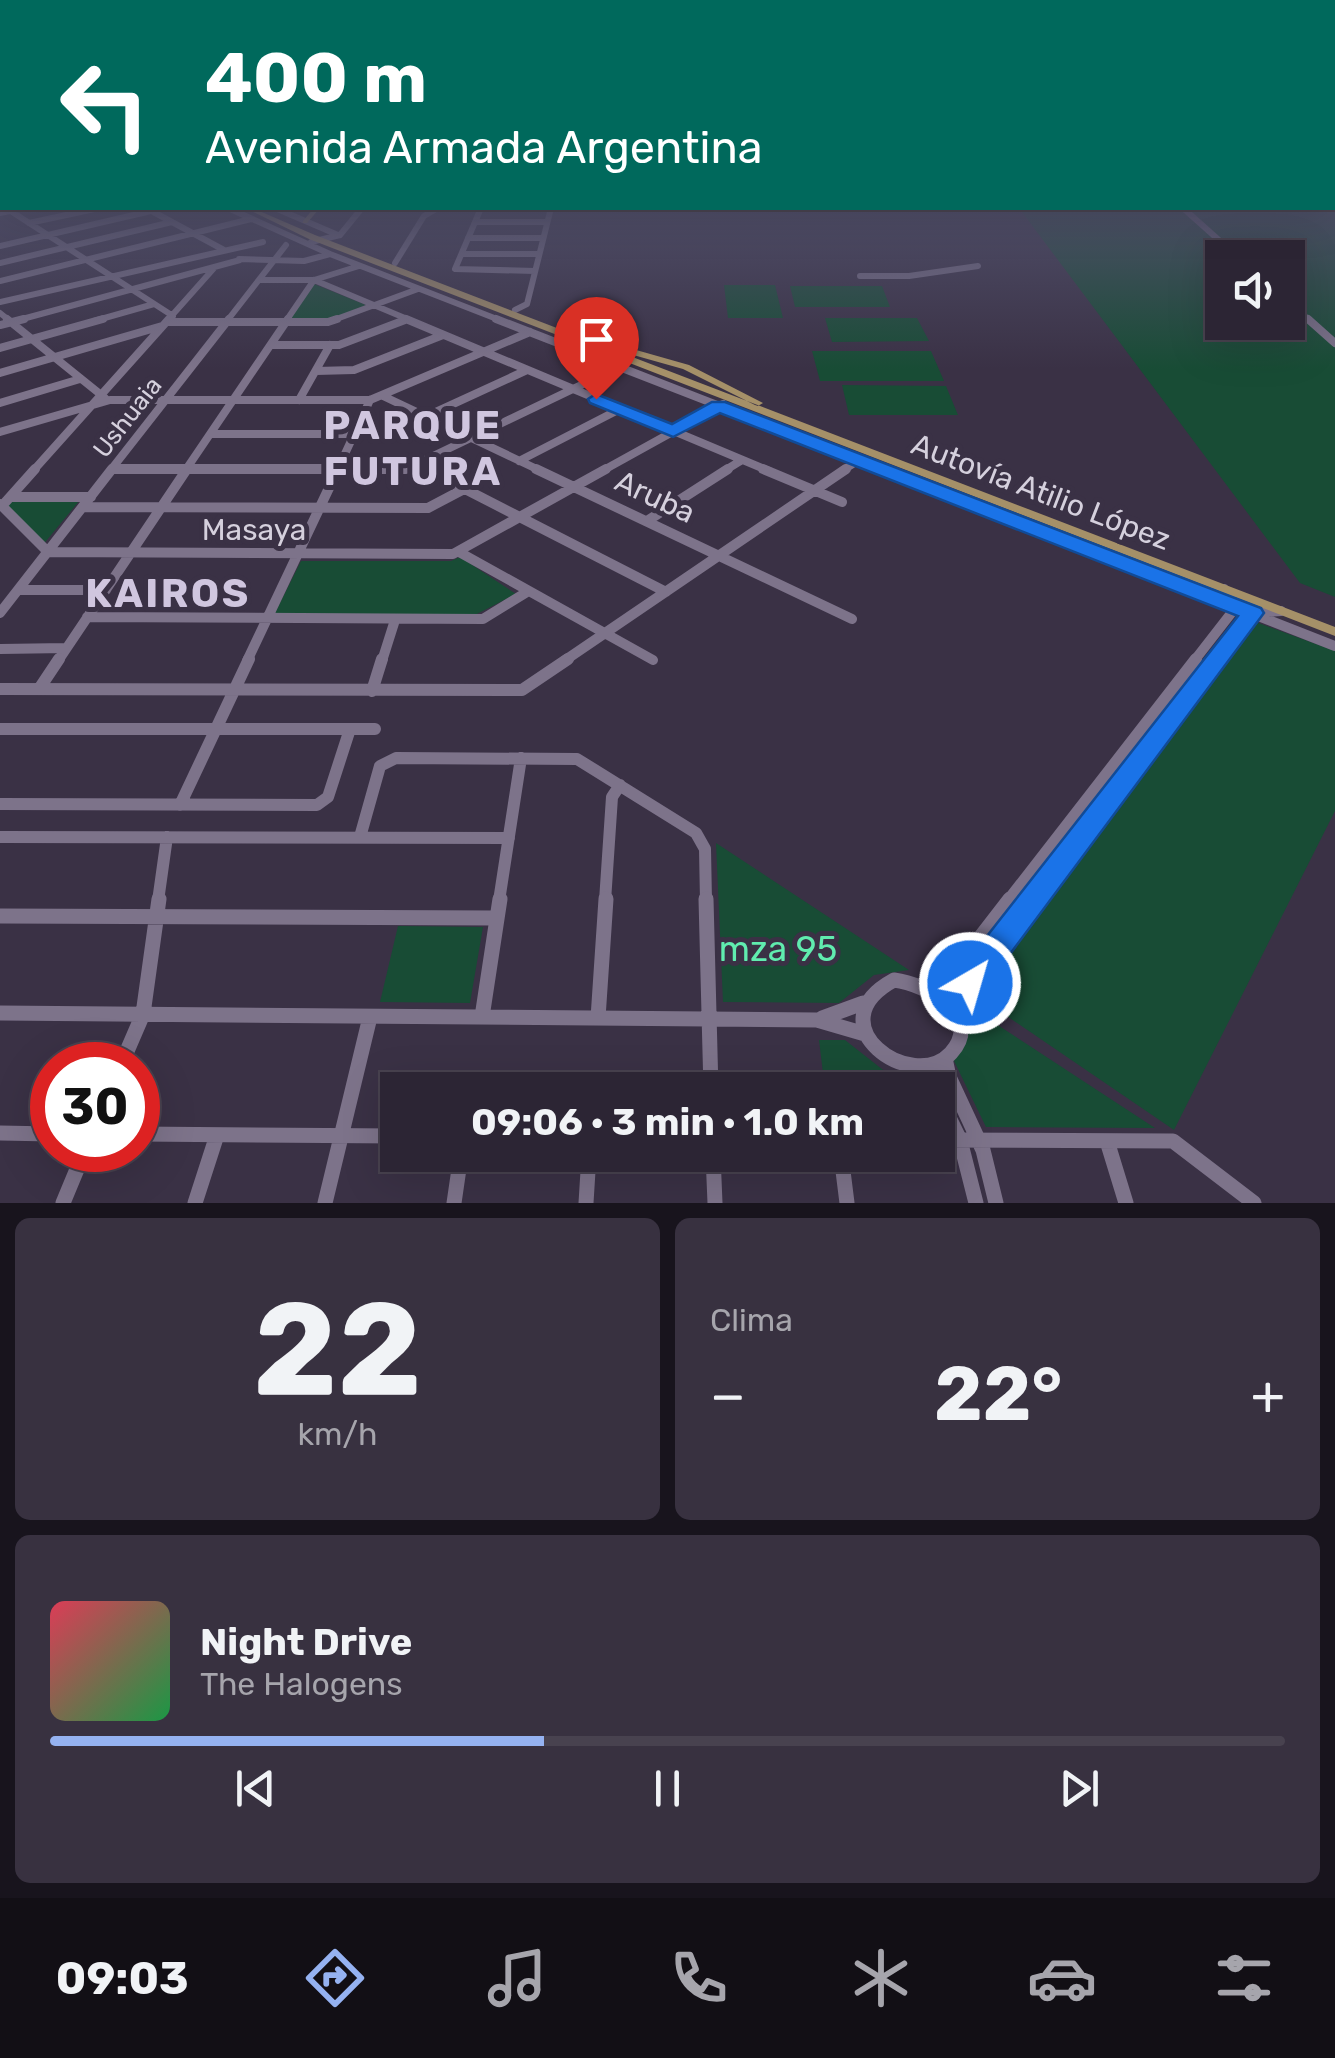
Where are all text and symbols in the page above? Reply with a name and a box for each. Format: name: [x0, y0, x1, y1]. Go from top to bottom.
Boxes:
text: 400 m: [205, 37, 427, 120]
icon: left: [40, 40, 170, 170]
text: Avenida Armada Argentina: [205, 121, 763, 174]
map controls: [1205, 240, 1305, 340]
button: sound: [1205, 240, 1305, 340]
pin: [554, 297, 639, 400]
icon: arrive: [569, 312, 624, 367]
street label: Ushuaia: [87, 371, 168, 463]
district label: PARQUE FUTURA: [323, 402, 503, 495]
street label: Autovía Atilio López: [906, 426, 1176, 558]
street label: Aruba: [609, 463, 701, 531]
street label: Masaya: [202, 512, 306, 548]
district label: KAIROS: [85, 570, 251, 617]
park label: mza 95: [719, 928, 837, 970]
position arrow: [918, 931, 1022, 1035]
speed limit sign: 30: [30, 1042, 160, 1172]
text: 09:06 · 3 min · 1.0 km: [471, 1099, 864, 1145]
text: 22: [253, 1272, 422, 1427]
text: Clima: [710, 1301, 793, 1339]
text: 22°: [934, 1350, 1062, 1439]
text: −: [710, 1363, 746, 1428]
text: +: [1251, 1363, 1285, 1428]
text: km/h: [298, 1415, 377, 1453]
text: Night Drive: [200, 1619, 412, 1665]
text: The Halogens: [200, 1665, 403, 1703]
icon: previous: [228, 1761, 283, 1816]
icon: pause: [640, 1761, 695, 1816]
icon: next: [1052, 1761, 1107, 1816]
icon: directions: [300, 1943, 370, 2013]
icon: music: [482, 1943, 552, 2013]
icon: phone: [664, 1943, 734, 2013]
icon: climate: [846, 1943, 916, 2013]
icon: car: [1027, 1943, 1097, 2013]
icon: filters: [1209, 1943, 1279, 2013]
text: 09:03: [56, 1952, 189, 2005]

